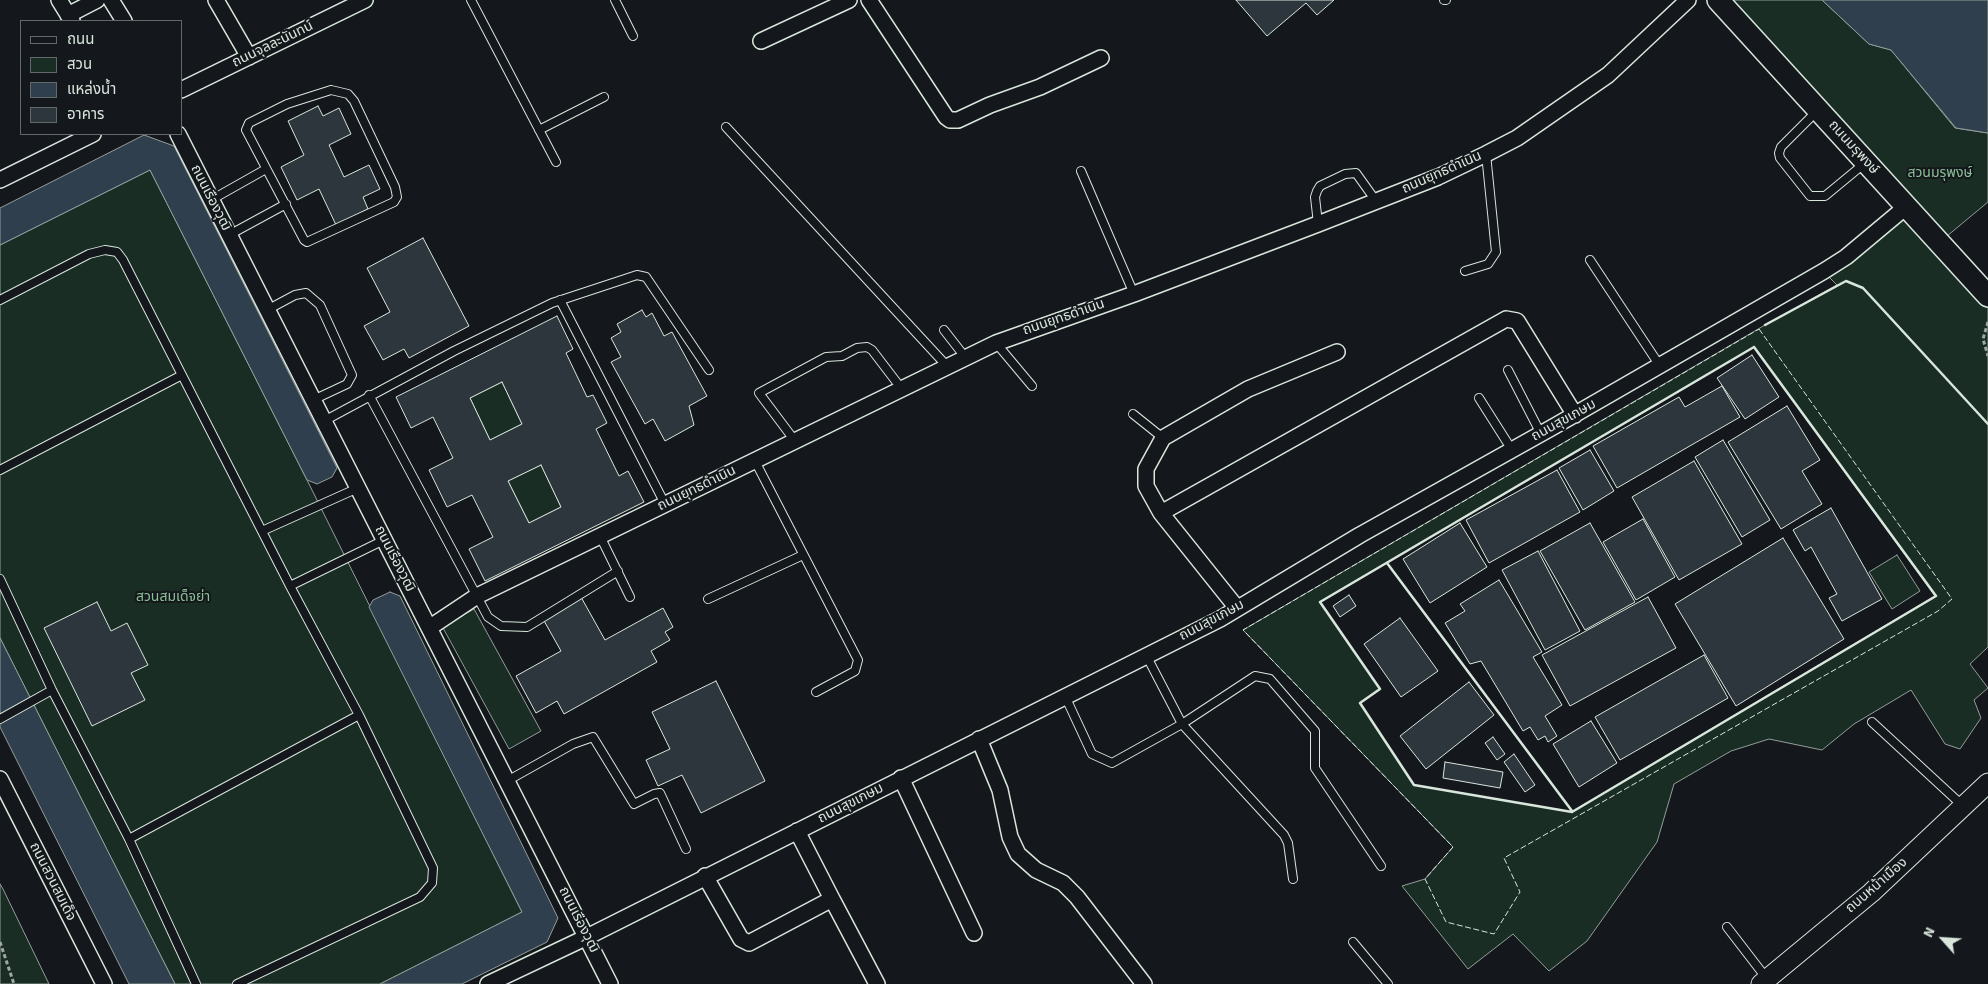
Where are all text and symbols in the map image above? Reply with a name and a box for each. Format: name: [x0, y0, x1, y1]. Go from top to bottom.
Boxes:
street label: ถนนจุลละนันทน์: [230, 18, 316, 72]
legend: [20, 20, 182, 135]
text: ถนน: [67, 29, 94, 50]
text: สวน: [67, 54, 92, 75]
text: แหล่งน้ำ: [67, 79, 116, 100]
text: อาคาร: [67, 104, 104, 125]
street label: ถนนมรุพงษ์: [1824, 117, 1882, 179]
street label: ถนนยุทธดำเนิน: [1399, 148, 1485, 198]
street label: ถนนเรืองวุฒิ: [186, 162, 234, 234]
park label: สวนมรุพงษ์: [1907, 166, 1973, 182]
street label: ถนนยุทธดำเนิน: [1021, 296, 1107, 340]
street label: ถนนสุขเกษม: [1529, 396, 1599, 446]
street label: ถนนยุทธดำเนิน: [655, 463, 739, 515]
street label: ถนนเรืองวุฒิ: [370, 523, 418, 595]
park label: สวนสมเด็จย่า: [136, 590, 210, 606]
street label: ถนนสุขเกษม: [1177, 597, 1247, 645]
street label: ถนนสุขเกษม: [815, 780, 887, 828]
street label: ถนนสวนสมเด็จ: [25, 840, 79, 924]
street label: ถนนหน้าเมือง: [1843, 855, 1911, 917]
street label: ถนนเรืองวุฒิ: [554, 884, 602, 956]
north arrow: [1918, 914, 1968, 964]
text: N: [1918, 924, 1941, 941]

